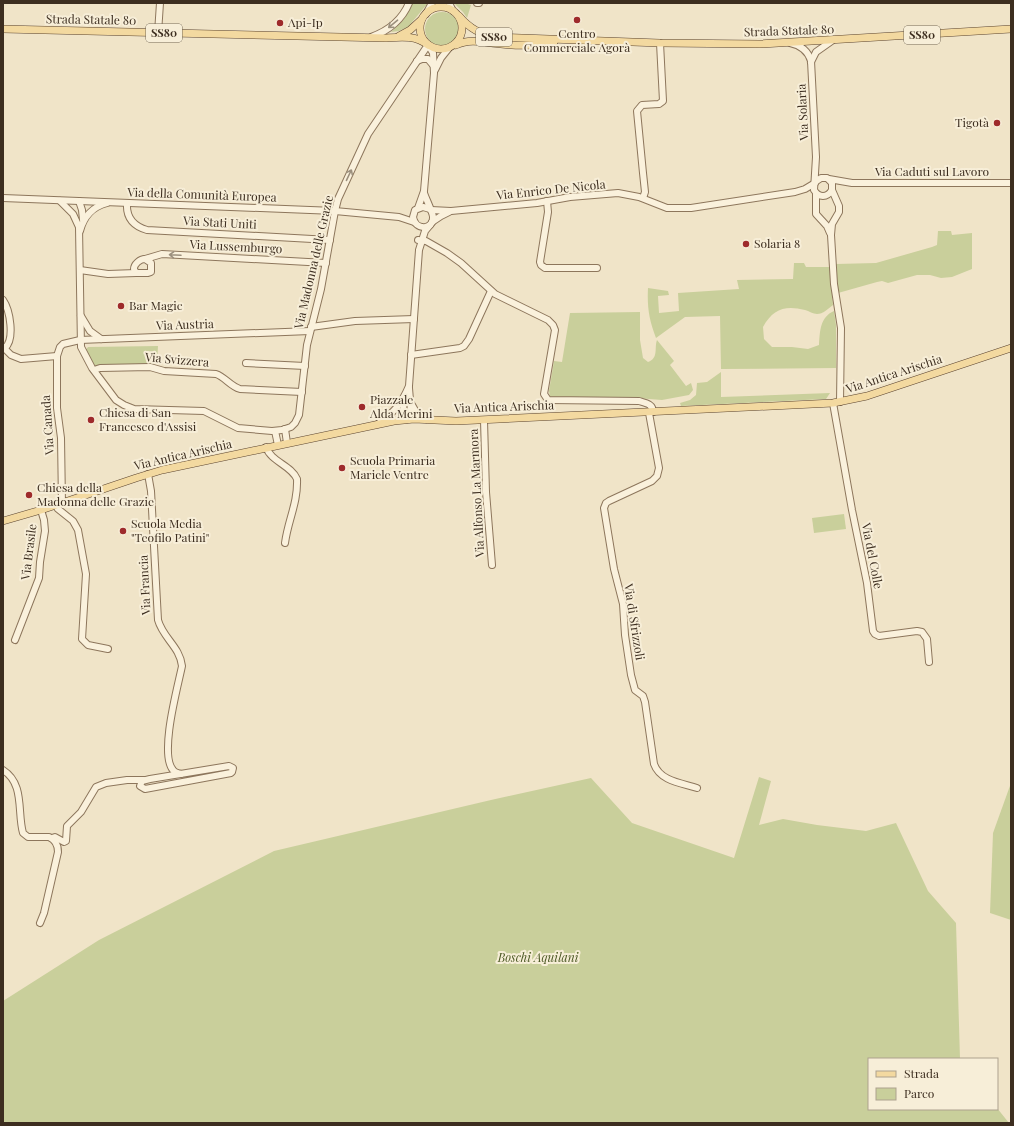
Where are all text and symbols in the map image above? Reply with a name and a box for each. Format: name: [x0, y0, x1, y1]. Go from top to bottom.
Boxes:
street label: Strada Statale 80: [46, 10, 136, 28]
place label: Api-Ip: [287, 14, 323, 30]
marker: Centro Commerciale Agorà: [572, 15, 582, 25]
marker: Api-Ip: [275, 18, 285, 28]
one-way arrow: [388, 20, 399, 29]
street label: Strada Statale 80: [743, 20, 835, 40]
road number: SS80: [146, 24, 182, 42]
place label: Centro Commerciale Agorà: [524, 25, 630, 55]
road number: SS80: [904, 26, 940, 44]
road number: SS80: [476, 28, 512, 46]
street label: Via Solaria: [793, 83, 812, 142]
place label: Tigotà: [955, 114, 989, 130]
marker: Tigotà: [992, 118, 1002, 128]
street label: Via Caduti sul Lavoro: [874, 163, 990, 179]
one-way arrow: [346, 170, 353, 182]
street label: Via Enrico De Nicola: [495, 175, 606, 203]
street label: Via della Comunità Europea: [126, 183, 277, 205]
street label: Via Madonna delle Grazie: [290, 193, 336, 331]
street label: Via Stati Uniti: [182, 212, 258, 232]
place label: Solaria 8: [754, 235, 800, 251]
street label: Via Lussemburgo: [188, 236, 283, 256]
marker: Solaria 8: [741, 239, 751, 249]
one-way arrow: [169, 251, 182, 258]
place label: Bar Magic: [129, 297, 183, 313]
marker: Bar Magic: [116, 301, 126, 311]
street label: Via Austria: [155, 315, 214, 333]
street label: Via Svizzera: [143, 348, 210, 370]
street label: Via Antica Arischia: [843, 350, 944, 396]
place label: Piazzale Alda Merini: [369, 391, 433, 421]
street label: Via Canada: [37, 395, 57, 456]
street label: Via Antica Arischia: [453, 396, 554, 416]
marker: Piazzale Alda Merini: [357, 402, 367, 412]
place label: Chiesa di San Francesco d'Assisi: [99, 404, 197, 434]
marker: Chiesa di San Francesco d'Assisi: [86, 415, 96, 425]
street label: Via Alfonso La Marmora: [465, 428, 487, 559]
street label: Via Antica Arischia: [131, 435, 233, 473]
place label: Scuola Primaria Mariele Ventre: [350, 452, 435, 482]
marker: Scuola Primaria Mariele Ventre: [337, 463, 347, 473]
place label: Chiesa della Madonna delle Grazie: [37, 479, 154, 509]
marker: Chiesa della Madonna delle Grazie: [24, 490, 34, 500]
place label: Scuola Media "Teofilo Patini": [131, 515, 209, 545]
street label: Via del Colle: [859, 521, 887, 590]
street label: Via Brasile: [16, 523, 39, 582]
marker: Scuola Media "Teofilo Patini": [118, 526, 128, 536]
street label: Via Francia: [134, 555, 154, 617]
street label: Via di Sfrizzoli: [621, 581, 649, 662]
park label: Boschi Aquilani: [497, 949, 579, 965]
legend: [868, 1058, 998, 1110]
text: Strada: [904, 1065, 939, 1081]
text: Parco: [904, 1085, 935, 1101]

